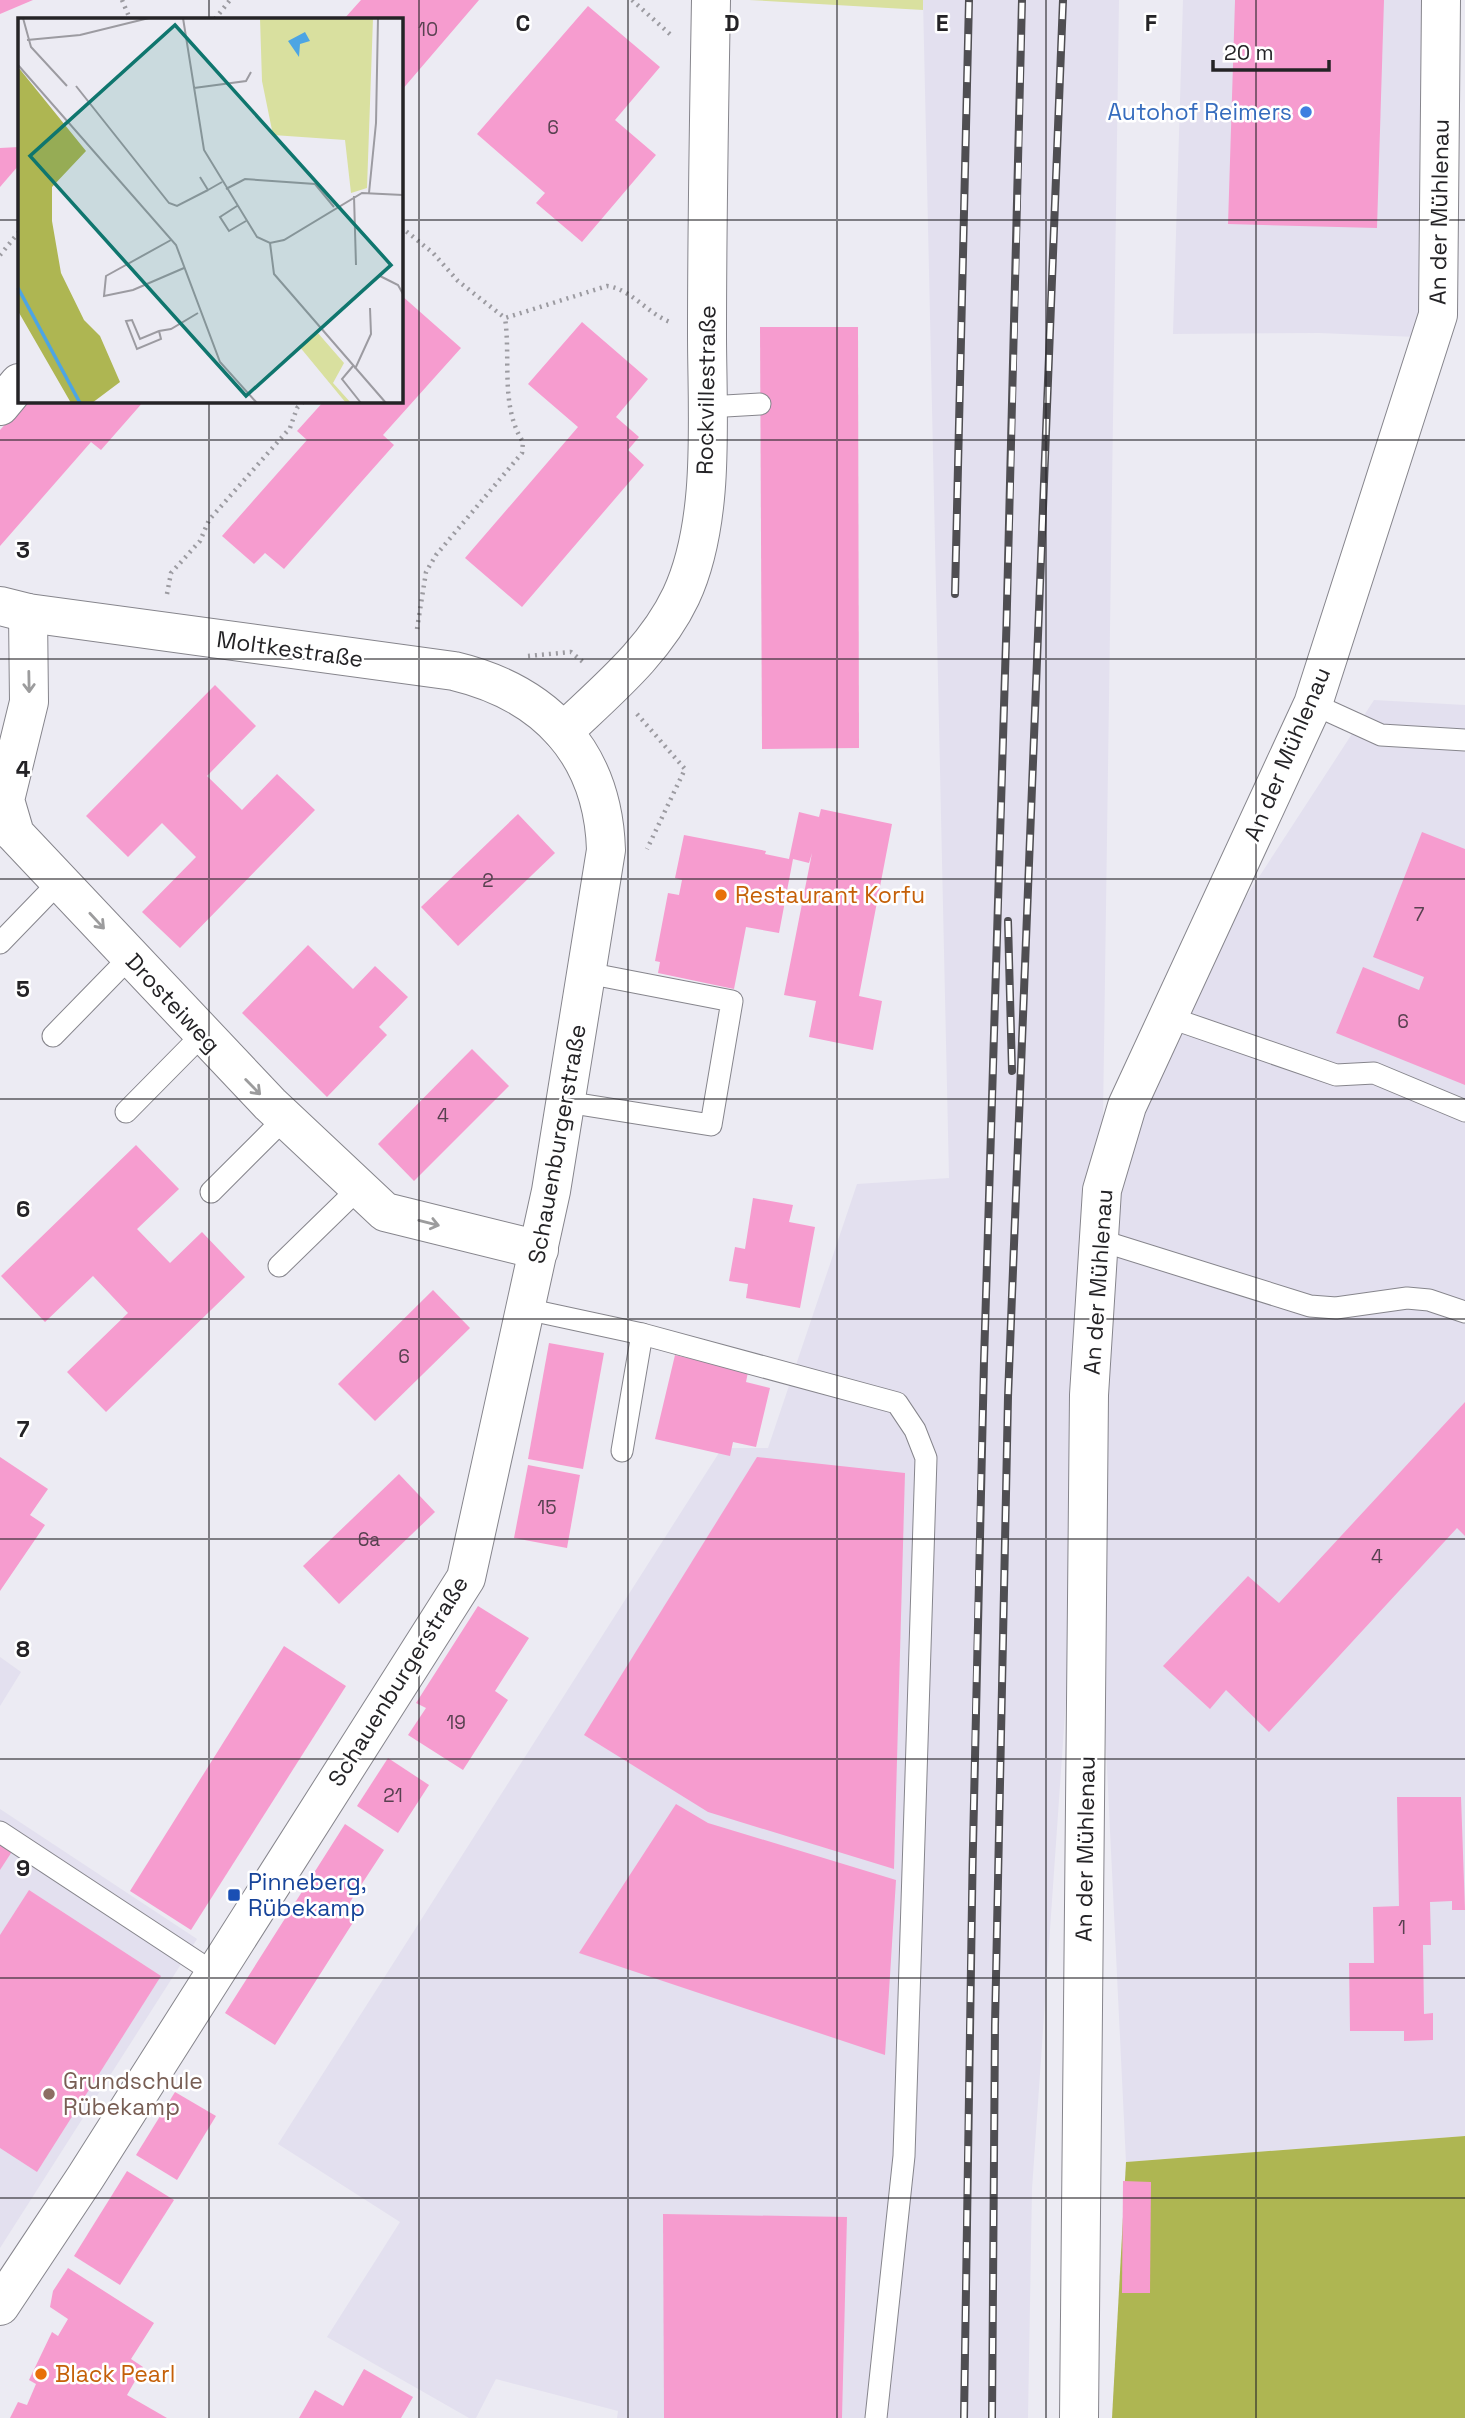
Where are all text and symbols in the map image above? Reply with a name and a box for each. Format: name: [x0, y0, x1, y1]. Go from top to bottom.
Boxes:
text: C: [516, 8, 530, 38]
text: D: [724, 8, 740, 38]
text: E: [936, 8, 948, 38]
text: F: [1145, 8, 1157, 38]
house number: 10: [418, 17, 438, 42]
inset map: [18, 18, 402, 402]
scale bar: [1213, 28, 1328, 72]
text: 20 m: [1224, 39, 1274, 66]
place label: Autohof Reimers: [1107, 97, 1292, 127]
marker: Autohof Reimers: [1298, 104, 1314, 120]
house number: 6: [547, 115, 559, 140]
street label: An der Mühlenau: [1422, 119, 1456, 305]
street label: Rockvillestraße: [690, 305, 722, 475]
text: 3: [16, 535, 30, 565]
street label: Moltkestraße: [215, 624, 365, 674]
street label: An der Mühlenau: [1237, 663, 1337, 845]
one-way arrow: [22, 670, 36, 693]
text: 4: [16, 754, 31, 784]
house number: 2: [482, 868, 494, 893]
place label: Restaurant Korfu: [735, 880, 925, 910]
marker: Restaurant Korfu: [713, 887, 729, 903]
house number: 7: [1414, 902, 1425, 927]
one-way arrow: [88, 912, 105, 929]
street label: Drosteiweg: [119, 947, 227, 1059]
text: 5: [16, 974, 30, 1004]
house number: 6: [1397, 1009, 1409, 1034]
street label: Schauenburgerstraße: [521, 1022, 593, 1266]
one-way arrow: [245, 1078, 262, 1095]
house number: 4: [437, 1103, 449, 1128]
street label: An der Mühlenau: [1077, 1188, 1119, 1376]
text: 6: [16, 1194, 30, 1224]
one-way arrow: [417, 1217, 440, 1230]
house number: 6: [398, 1344, 410, 1369]
text: 7: [17, 1414, 30, 1444]
house number: 15: [537, 1495, 557, 1520]
house number: 6a: [358, 1527, 380, 1552]
house number: 4: [1371, 1544, 1383, 1569]
street label: Schauenburgerstraße: [321, 1570, 475, 1792]
text: 8: [16, 1634, 30, 1664]
house number: 19: [446, 1710, 466, 1735]
street label: An der Mühlenau: [1068, 1756, 1102, 1942]
house number: 21: [383, 1783, 403, 1808]
text: 9: [16, 1853, 30, 1883]
place label: Pinneberg, Rübekamp: [248, 1867, 367, 1923]
marker: Pinneberg, Rübekamp: [226, 1887, 242, 1903]
house number: 1: [1398, 1915, 1406, 1940]
place label: Grundschule Rübekamp: [63, 2066, 203, 2122]
marker: Grundschule Rübekamp: [41, 2086, 57, 2102]
place label: Black Pearl: [55, 2359, 175, 2389]
marker: Black Pearl: [33, 2366, 49, 2382]

